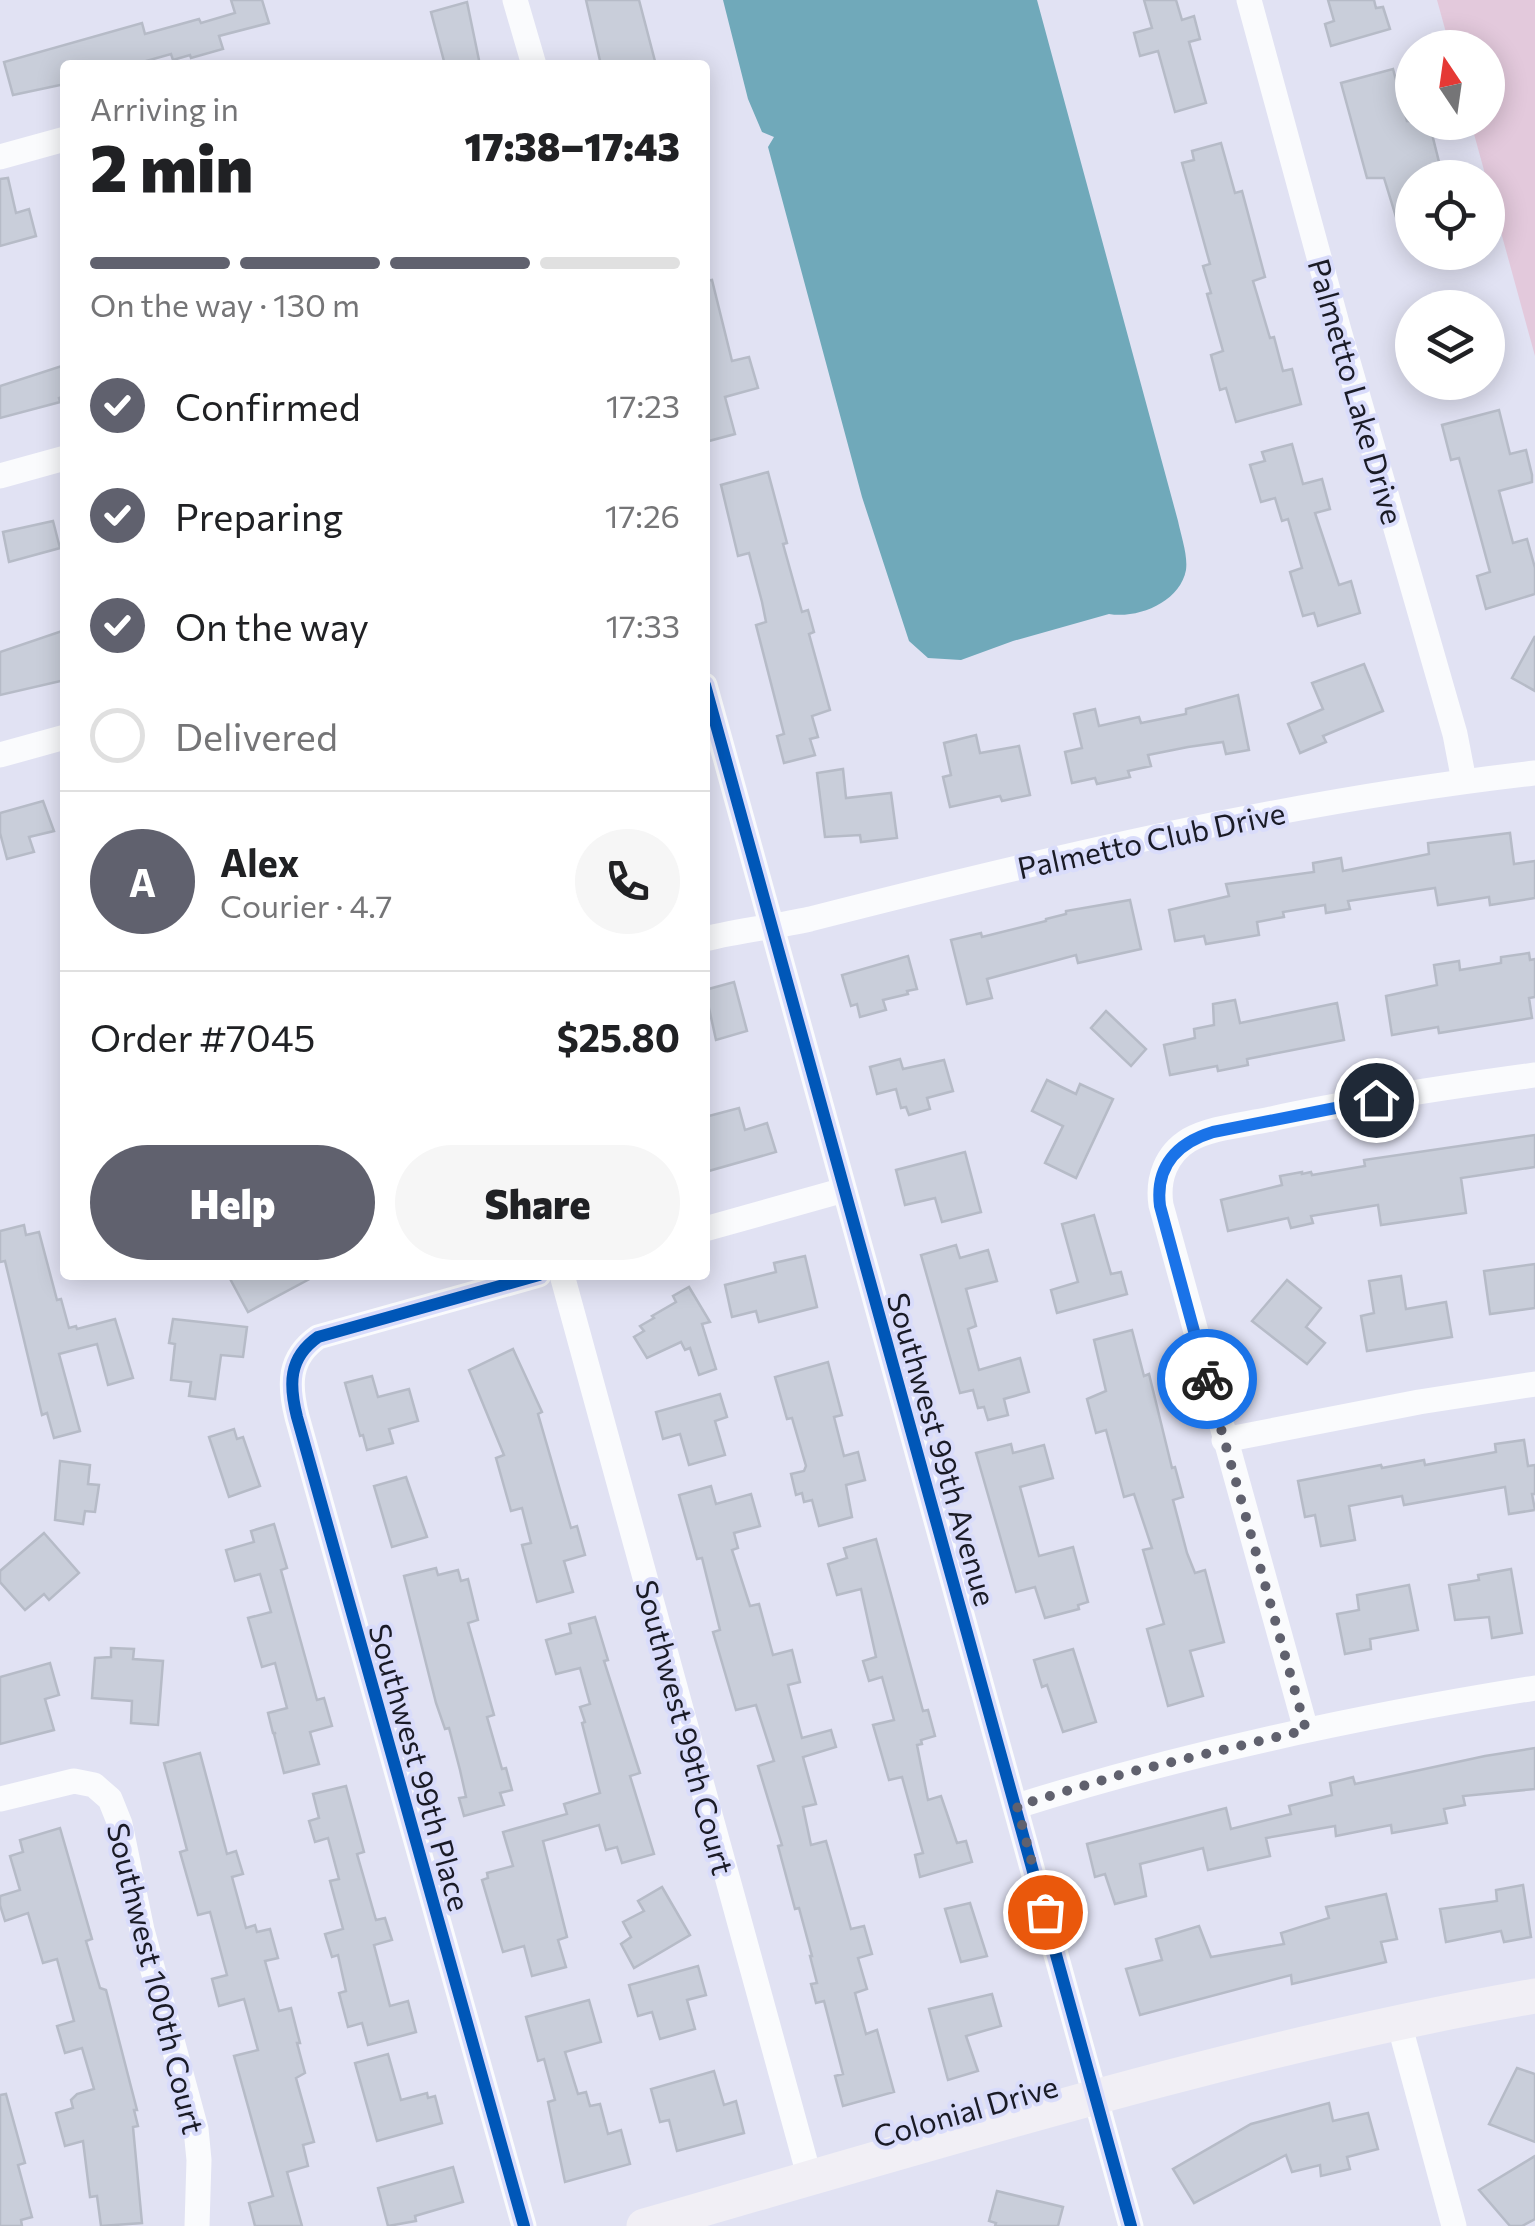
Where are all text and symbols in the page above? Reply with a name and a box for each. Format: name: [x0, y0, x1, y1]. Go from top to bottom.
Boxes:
north arrow: [1395, 30, 1505, 140]
map controls: [1395, 30, 1505, 400]
text: Arriving in: [90, 88, 239, 128]
text: 17:38–17:43: [465, 122, 680, 169]
text: 2 min: [90, 126, 253, 205]
button: locate: [1395, 160, 1505, 270]
street label: Palmetto Lake Drive: [1301, 254, 1413, 528]
text: On the way · 130 m: [90, 284, 360, 324]
button: layers: [1395, 290, 1505, 400]
icon: check: [90, 378, 145, 433]
text: Confirmed: [175, 382, 361, 429]
text: 17:23: [606, 385, 680, 425]
icon: check: [90, 488, 145, 543]
text: Preparing: [175, 492, 343, 539]
text: 17:26: [605, 495, 680, 535]
icon: check: [90, 598, 145, 653]
text: On the way: [175, 602, 369, 649]
text: 17:33: [605, 605, 680, 645]
text: Delivered: [175, 712, 338, 759]
street label: Palmetto Club Drive: [1014, 793, 1288, 885]
button: phone: [575, 829, 680, 934]
text: Alex: [220, 838, 299, 885]
text: A: [129, 858, 156, 905]
text: Courier · 4.7: [220, 885, 393, 925]
text: Order #7045: [90, 1013, 315, 1060]
text: $25.80: [557, 1013, 680, 1060]
pin: [1334, 1058, 1419, 1143]
icon: home: [1349, 1073, 1404, 1128]
button: Help: [90, 1145, 375, 1260]
button: Share: [395, 1145, 680, 1260]
street label: Southwest 99th Avenue: [881, 1288, 1005, 1610]
courier: [1157, 1329, 1257, 1429]
icon: bike: [1180, 1352, 1235, 1407]
street label: Southwest 99th Court: [629, 1576, 743, 1878]
street label: Southwest 99th Place: [362, 1619, 480, 1915]
street label: Southwest 100th Court: [100, 1819, 214, 2137]
pin: [1003, 1870, 1088, 1955]
icon: bag: [1018, 1885, 1073, 1940]
street label: Colonial Drive: [868, 2066, 1062, 2154]

